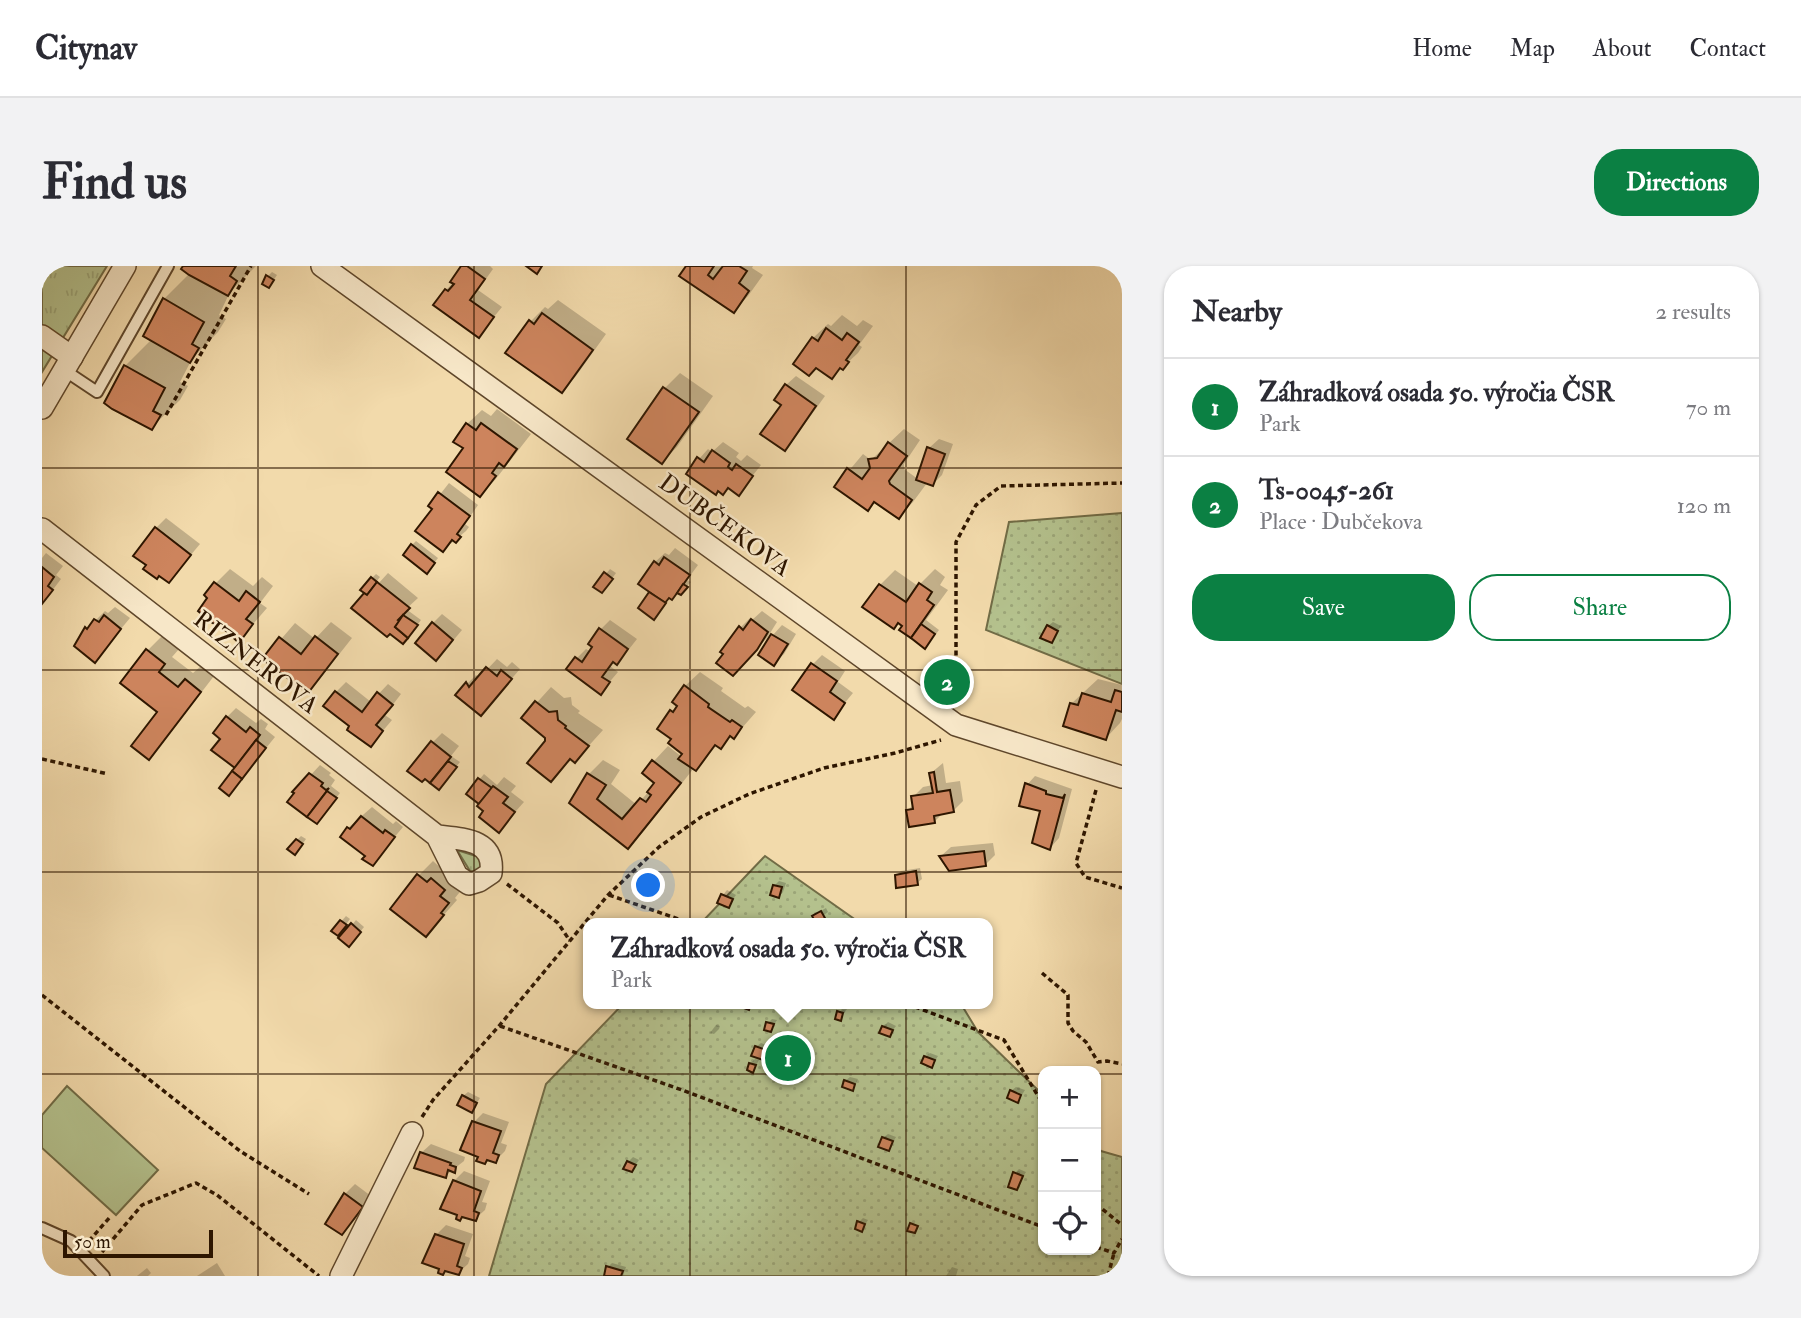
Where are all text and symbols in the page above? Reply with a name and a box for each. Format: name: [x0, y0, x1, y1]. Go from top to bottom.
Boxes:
text: Citynav: [35, 28, 137, 69]
text: Home: [1412, 33, 1472, 64]
text: Map: [1510, 33, 1555, 64]
text: About: [1593, 33, 1652, 64]
text: Contact: [1690, 33, 1766, 64]
button: Directions: [1594, 149, 1759, 216]
text: Find us: [42, 152, 187, 213]
text: Nearby: [1192, 293, 1282, 330]
text: 2 results: [1656, 297, 1731, 326]
text: Záhradková osada 50. výročia ČSR: [1259, 377, 1614, 409]
text: 1: [1211, 393, 1219, 422]
text: 70 m: [1686, 393, 1731, 422]
text: Park: [1259, 409, 1301, 438]
street label: DUBČEKOVA: [653, 466, 797, 584]
text: Ts-0045-261: [1259, 475, 1394, 507]
text: 2: [1209, 491, 1221, 520]
text: 120 m: [1677, 491, 1731, 520]
text: Place · Dubčekova: [1259, 507, 1422, 536]
button: Save: [1192, 574, 1455, 641]
button: Share: [1469, 574, 1731, 641]
street label: RIZNEROVA: [187, 604, 324, 721]
pin: 2: [924, 656, 970, 708]
your location: [631, 868, 665, 902]
popup: [583, 918, 993, 1009]
text: Záhradková osada 50. výročia ČSR: [610, 933, 966, 965]
text: Park: [610, 965, 652, 994]
pin: 1: [765, 1032, 811, 1084]
map controls: [1038, 1066, 1101, 1255]
button: +: [1038, 1066, 1101, 1129]
button: −: [1038, 1129, 1101, 1192]
button: locate: [1038, 1192, 1101, 1255]
scale bar: [63, 1227, 214, 1259]
text: 50 m: [74, 1230, 111, 1254]

